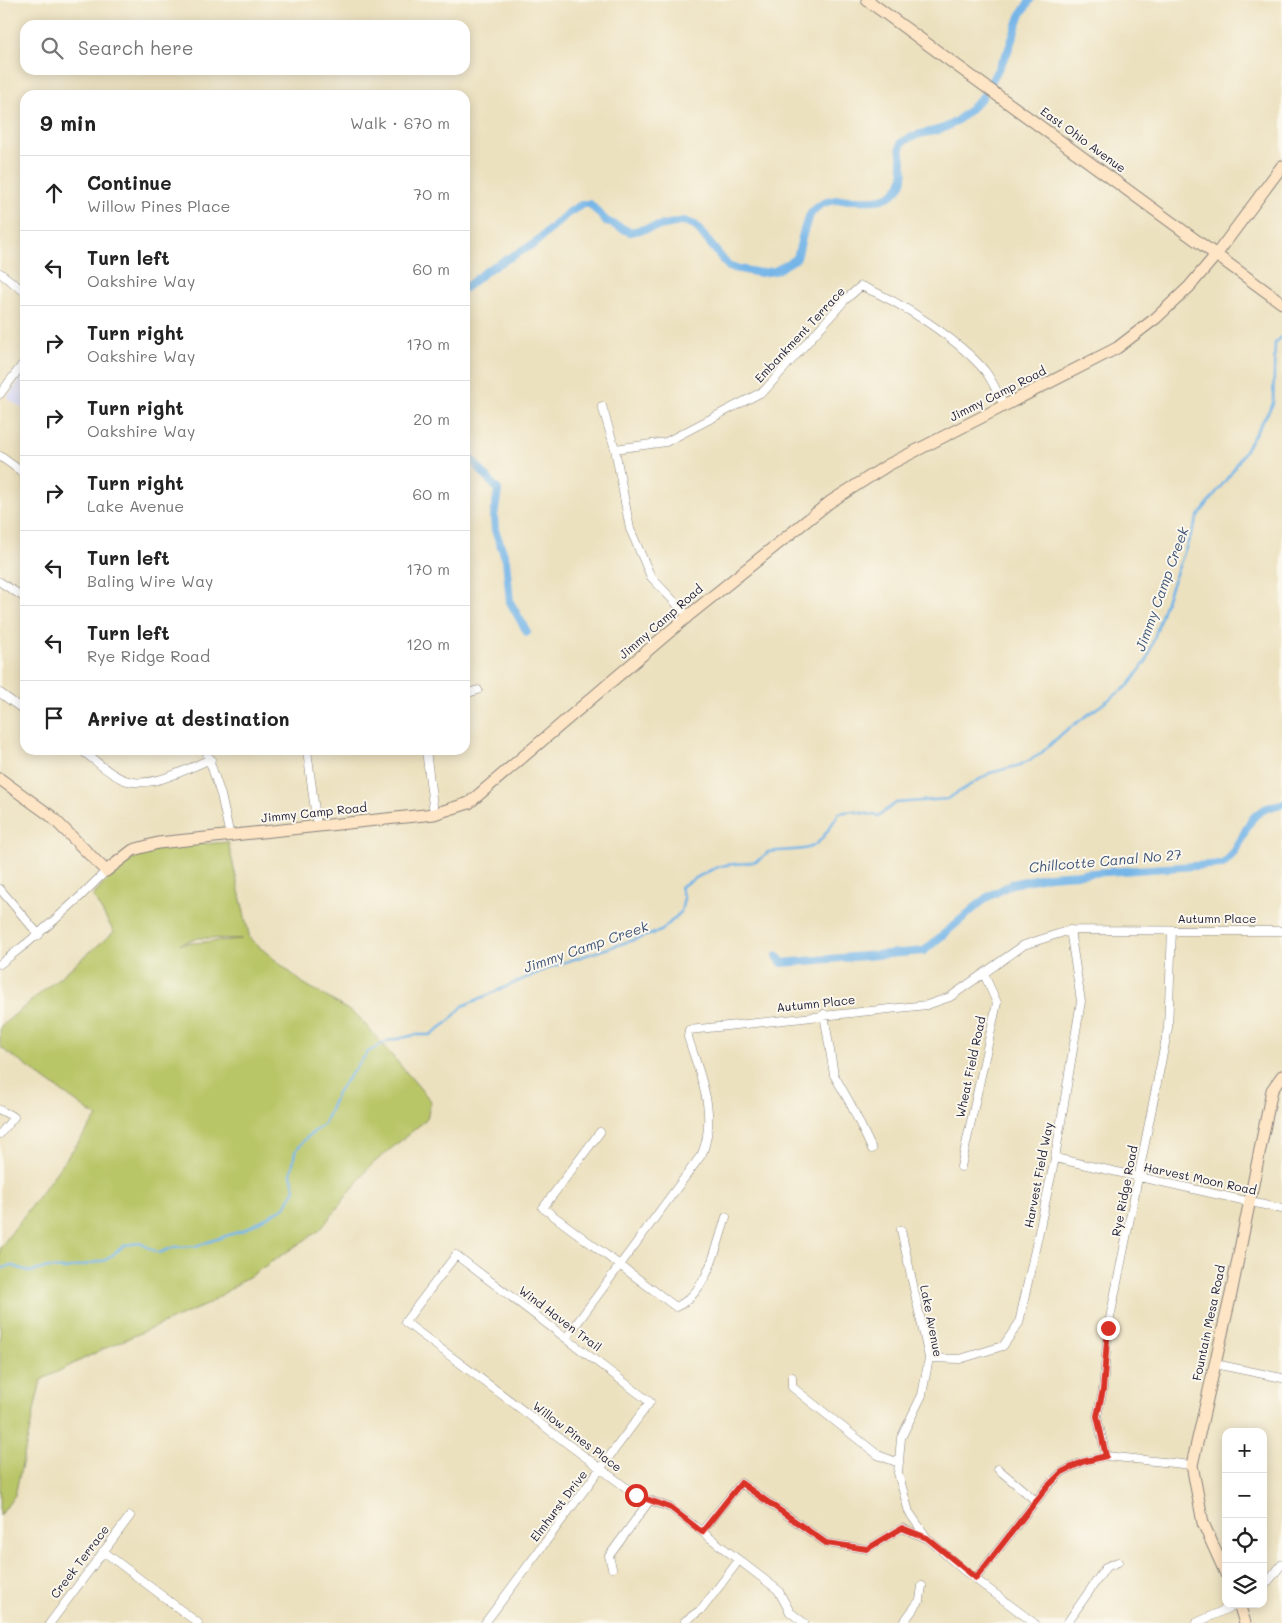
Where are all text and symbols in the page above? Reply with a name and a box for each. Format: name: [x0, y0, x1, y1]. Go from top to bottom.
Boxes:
search box: [20, 20, 470, 75]
icon: search: [38, 34, 66, 62]
text: Search here: [78, 35, 194, 60]
street label: East Ohio Avenue: [1038, 103, 1129, 176]
text: 9 min: [40, 109, 96, 136]
text: Walk · 670 m: [350, 112, 450, 133]
text: Continue: [87, 170, 172, 195]
icon: ahead: [40, 179, 68, 207]
text: 70 m: [413, 183, 450, 204]
text: Willow Pines Place: [87, 195, 230, 216]
text: Turn left: [87, 245, 170, 270]
icon: left: [40, 254, 68, 282]
text: 60 m: [413, 258, 450, 279]
text: Oakshire Way: [87, 270, 195, 291]
street label: Embankment Terrace: [751, 283, 848, 386]
text: Turn right: [87, 320, 184, 345]
icon: right: [40, 329, 68, 357]
text: 170 m: [406, 333, 450, 354]
text: Oakshire Way: [87, 345, 195, 366]
street label: Jimmy Camp Road: [947, 362, 1049, 424]
text: Turn right: [87, 395, 184, 420]
icon: right: [40, 404, 68, 432]
text: 20 m: [413, 408, 450, 429]
text: Oakshire Way: [87, 420, 195, 441]
text: Turn right: [87, 470, 184, 495]
icon: right: [40, 479, 68, 507]
text: 60 m: [413, 483, 450, 504]
text: Lake Avenue: [87, 495, 184, 516]
water label: Jimmy Camp Creek: [1130, 524, 1193, 654]
text: Turn left: [87, 545, 170, 570]
icon: left: [40, 554, 68, 582]
text: 170 m: [406, 558, 450, 579]
text: Baling Wire Way: [87, 570, 213, 591]
street label: Jimmy Camp Road: [615, 580, 706, 662]
text: Turn left: [87, 620, 170, 645]
icon: left: [40, 629, 68, 657]
text: 120 m: [406, 633, 450, 654]
text: Rye Ridge Road: [87, 645, 210, 666]
icon: arrive: [40, 704, 68, 732]
text: Arrive at destination: [87, 706, 290, 731]
street label: Jimmy Camp Road: [260, 798, 368, 826]
water label: Chillcotte Canal No 27: [1028, 844, 1182, 877]
street label: Autumn Place: [1177, 910, 1257, 926]
water label: Jimmy Camp Creek: [521, 916, 651, 977]
street label: Autumn Place: [776, 991, 856, 1015]
street label: Wheat Field Road: [951, 1014, 989, 1119]
street label: Harvest Field Way: [1020, 1121, 1056, 1229]
street label: Rye Ridge Road: [1107, 1144, 1141, 1238]
street label: Harvest Moon Road: [1142, 1158, 1258, 1198]
street label: Fountain Mesa Road: [1188, 1263, 1228, 1382]
street label: Wind Haven Trail: [516, 1282, 605, 1355]
street label: Lake Avenue: [917, 1283, 947, 1358]
route end: [1097, 1317, 1120, 1340]
street label: Willow Pines Place: [530, 1397, 625, 1475]
map controls: [1222, 1428, 1267, 1608]
button: +: [1222, 1428, 1267, 1473]
street label: Elmhurst Drive: [526, 1466, 590, 1544]
button: −: [1222, 1473, 1267, 1518]
route start: [625, 1484, 648, 1507]
button: locate: [1222, 1518, 1267, 1563]
street label: Creek Terrace: [46, 1522, 112, 1601]
button: layers: [1222, 1563, 1267, 1608]

